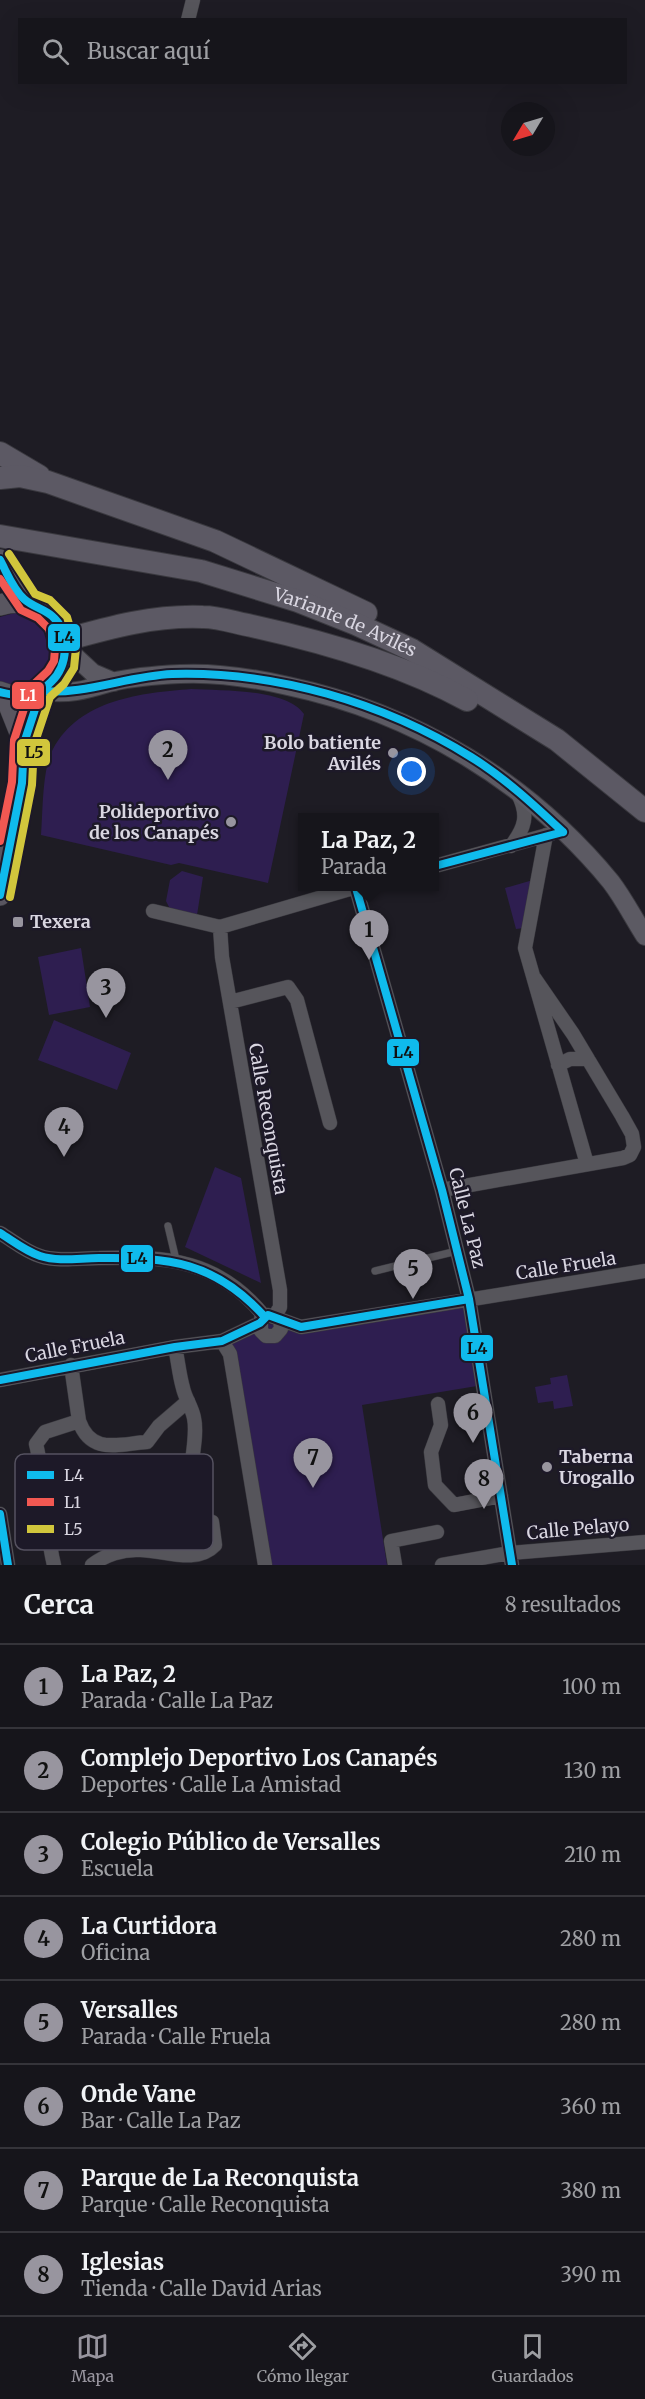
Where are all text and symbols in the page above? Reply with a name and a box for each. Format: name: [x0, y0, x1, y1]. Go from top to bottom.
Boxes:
search box: [18, 18, 627, 84]
icon: search: [39, 35, 72, 68]
text: Buscar aquí: [87, 37, 210, 65]
north arrow: [501, 102, 555, 156]
street label: Variante de Avilés: [270, 582, 420, 662]
line badge: L4: [47, 623, 81, 652]
text: L4: [54, 627, 74, 647]
line badge: L1: [11, 681, 45, 710]
text: L1: [19, 685, 37, 705]
pin: 2: [148, 730, 188, 780]
place label: Bolo batiente Avilés: [264, 731, 381, 775]
line badge: L5: [16, 738, 51, 767]
text: L5: [24, 742, 44, 762]
marker: Bolo batiente Avilés: [386, 746, 400, 760]
your location: [397, 757, 426, 786]
place label: Polideportivo de los Canapés: [89, 800, 219, 844]
popup: [298, 813, 439, 891]
marker: Polideportivo de los Canapés: [224, 815, 238, 829]
text: La Paz, 2: [321, 826, 416, 854]
text: Parada: [321, 854, 387, 879]
place label: Texera: [30, 910, 91, 933]
pin: 1: [350, 910, 388, 960]
marker: Texera: [11, 915, 25, 929]
pin: 3: [86, 968, 126, 1018]
line badge: L4: [386, 1038, 420, 1067]
street label: Calle Reconquista: [244, 1041, 293, 1197]
text: L4: [393, 1042, 413, 1062]
pin: 4: [44, 1108, 84, 1157]
street label: Calle La Paz: [444, 1165, 491, 1271]
line badge: L4: [120, 1244, 154, 1273]
street label: Calle Fruela: [514, 1246, 618, 1285]
text: L4: [127, 1248, 147, 1268]
pin: 5: [394, 1250, 432, 1299]
street label: Calle Fruela: [23, 1326, 127, 1367]
line badge: L4: [460, 1334, 494, 1362]
text: L4: [467, 1338, 487, 1358]
pin: 6: [454, 1394, 492, 1443]
pin: 7: [294, 1438, 332, 1488]
place label: Taberna Urogallo: [559, 1445, 635, 1489]
legend: [15, 1454, 213, 1550]
pin: 8: [464, 1460, 504, 1509]
marker: Taberna Urogallo: [540, 1460, 554, 1474]
text: L4: [64, 1465, 84, 1485]
text: L1: [64, 1492, 81, 1512]
street label: Calle Pelayo: [526, 1513, 630, 1544]
text: L5: [64, 1519, 83, 1539]
text: Cerca: [24, 1588, 94, 1621]
text: 8 resultados: [505, 1592, 621, 1617]
text: La Paz, 2: [81, 1660, 176, 1688]
text: 1: [39, 1674, 48, 1699]
text: 100 m: [562, 1674, 621, 1699]
text: Parada · Calle La Paz: [81, 1688, 273, 1713]
text: Complejo Deportivo Los Canapés: [81, 1744, 438, 1772]
text: 2: [38, 1758, 49, 1783]
text: 130 m: [564, 1758, 621, 1783]
text: Deportes · Calle La Amistad: [81, 1772, 341, 1797]
text: Colegio Público de Versalles: [81, 1828, 381, 1856]
text: 3: [38, 1842, 49, 1867]
text: 210 m: [564, 1842, 621, 1867]
text: Escuela: [81, 1856, 154, 1881]
text: La Curtidora: [81, 1912, 217, 1940]
text: 4: [37, 1926, 50, 1951]
text: 280 m: [560, 1926, 621, 1951]
text: Oficina: [81, 1940, 150, 1965]
text: Versalles: [81, 1996, 178, 2024]
text: 5: [38, 2010, 49, 2035]
text: 280 m: [560, 2010, 621, 2035]
text: Parada · Calle Fruela: [81, 2024, 271, 2049]
text: Onde Vane: [81, 2080, 196, 2108]
text: 6: [37, 2094, 50, 2119]
text: 360 m: [560, 2094, 621, 2119]
text: Bar · Calle La Paz: [81, 2108, 241, 2133]
text: Parque de La Reconquista: [81, 2164, 359, 2192]
text: 7: [38, 2178, 50, 2203]
text: 380 m: [560, 2178, 621, 2203]
text: Parque · Calle Reconquista: [81, 2192, 329, 2217]
text: Iglesias: [81, 2248, 164, 2276]
text: 8: [37, 2262, 50, 2287]
text: 390 m: [561, 2262, 621, 2287]
text: Tienda · Calle David Arias: [81, 2276, 322, 2301]
tab: Mapa: [71, 2330, 114, 2386]
tab: Cómo llegar: [257, 2330, 349, 2386]
tab: Guardados: [491, 2330, 574, 2386]

